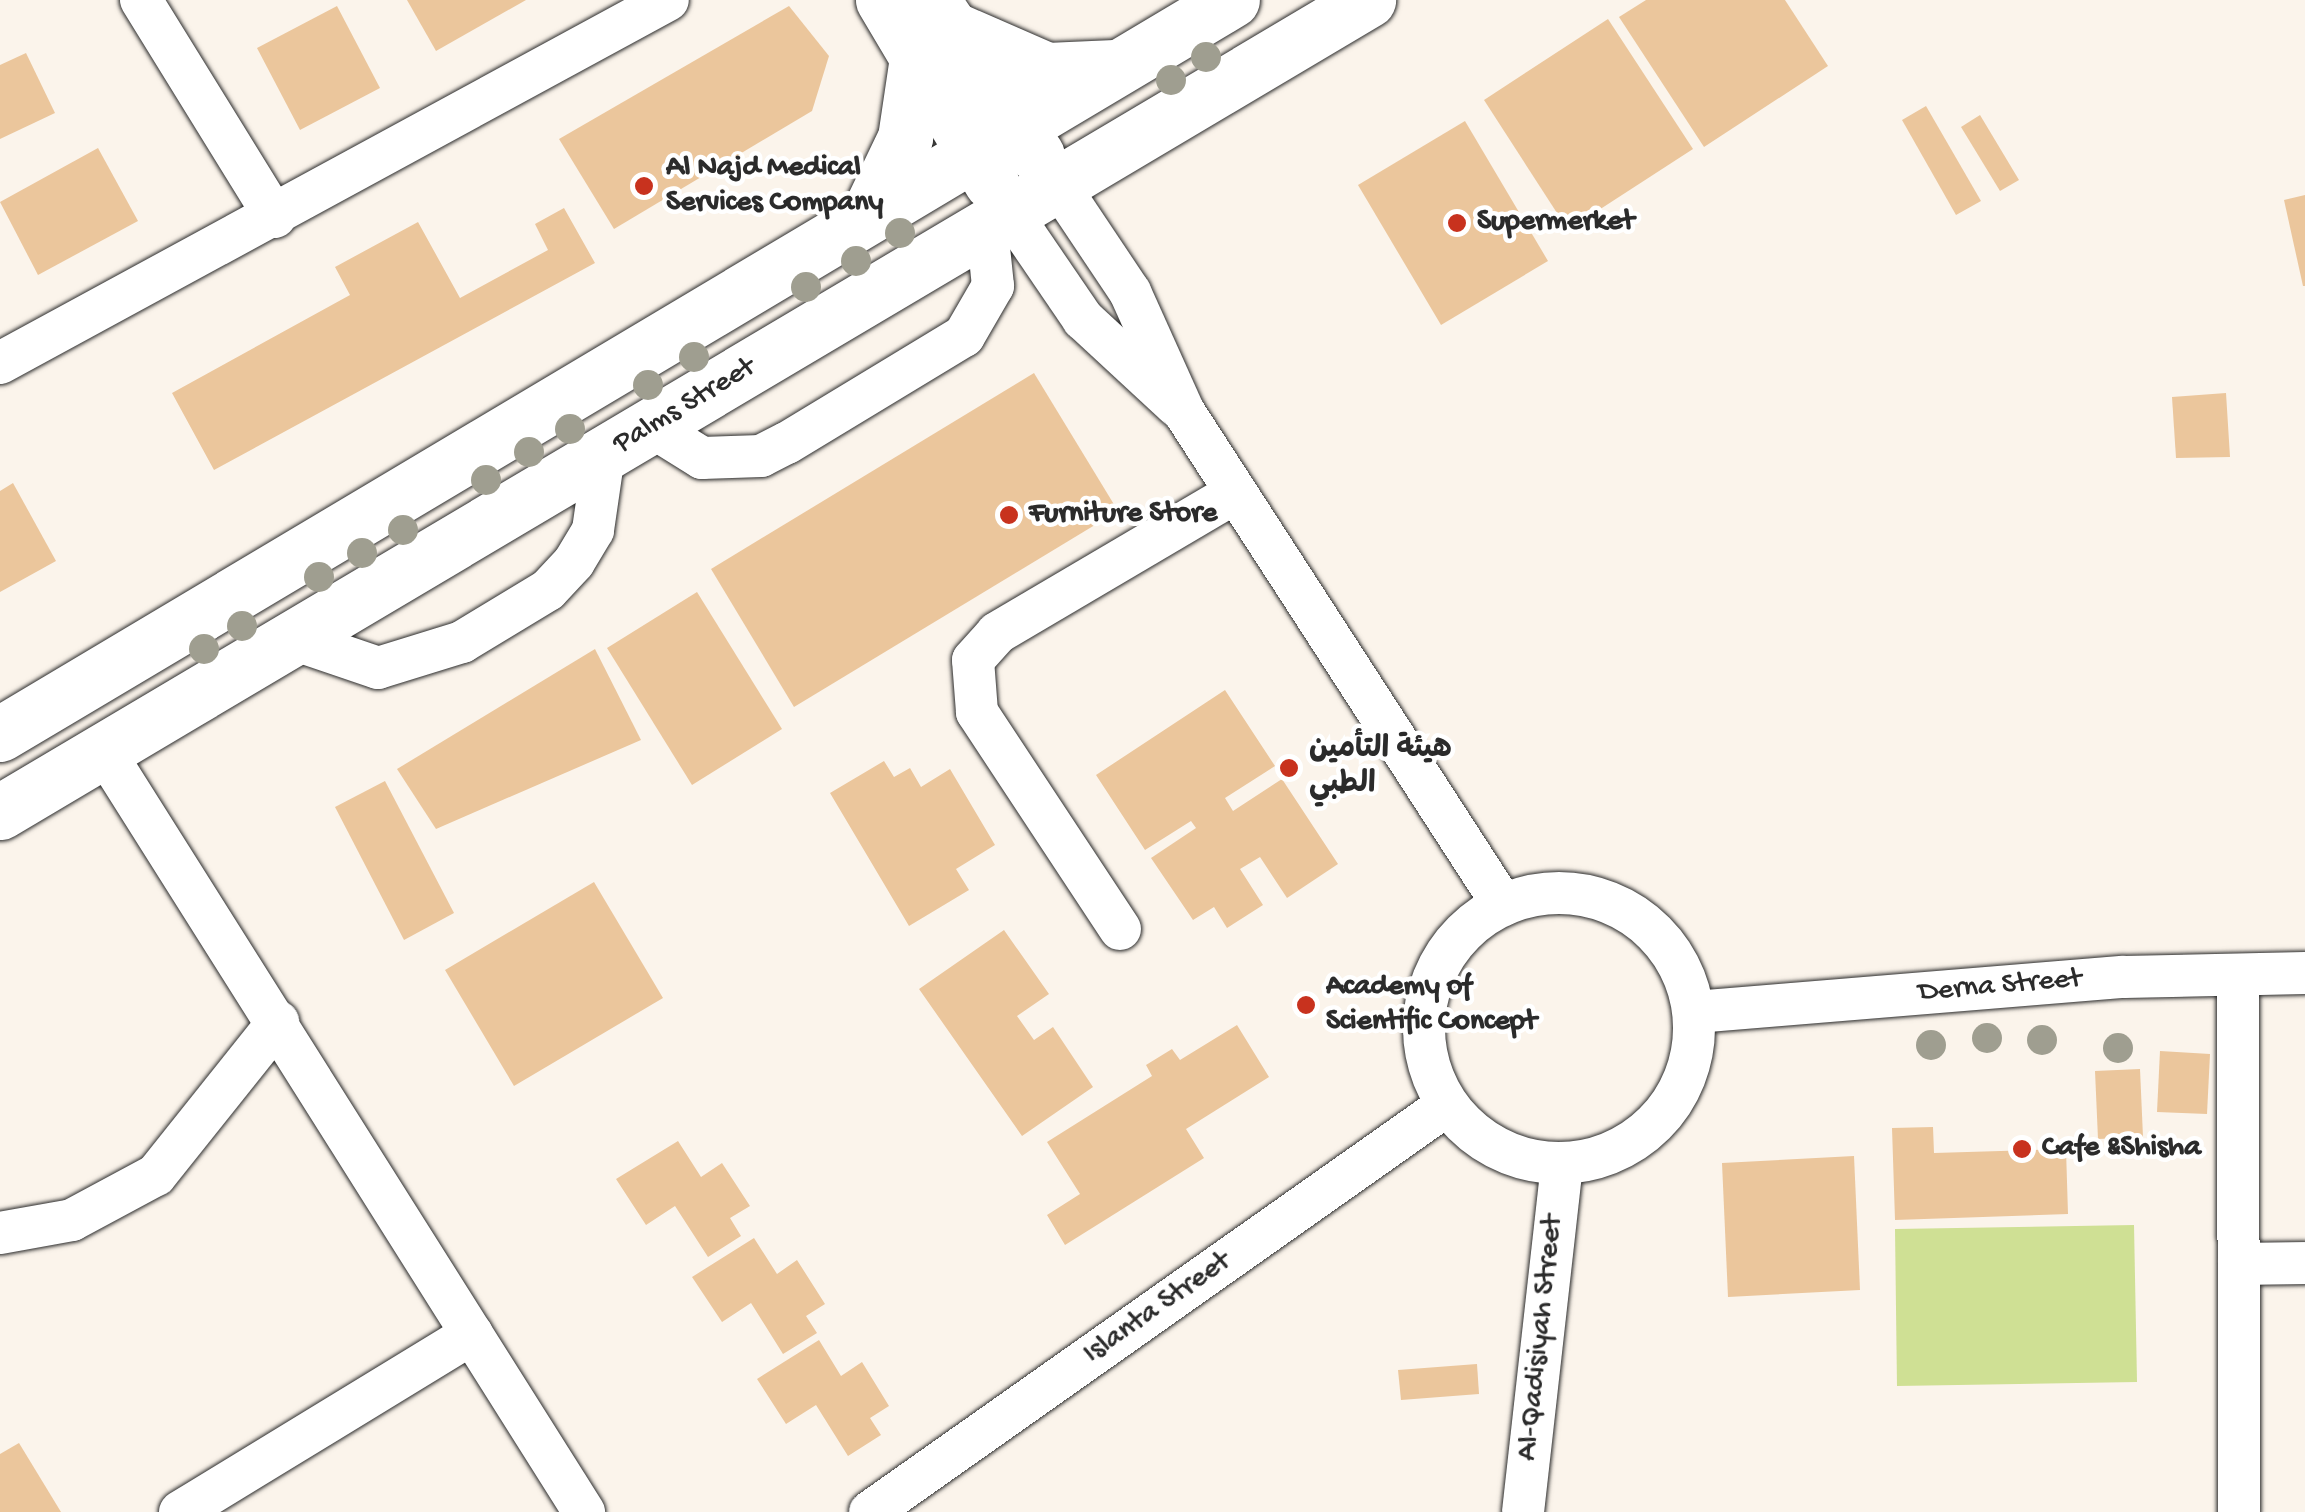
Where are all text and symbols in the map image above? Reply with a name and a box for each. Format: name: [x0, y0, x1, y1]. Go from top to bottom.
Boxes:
place label: Al Najd Medical Services Company: [666, 151, 883, 222]
marker: Al Najd Medical Services Company: [631, 173, 657, 199]
place label: Supermerket: [1477, 205, 1634, 241]
marker: Supermerket: [1446, 212, 1468, 234]
street label: Palms Street: [607, 351, 763, 463]
place label: Furniture Store: [1029, 497, 1217, 533]
marker: Furniture Store: [998, 504, 1020, 526]
place label: هيئة التأمين الطبي: [1309, 733, 1452, 804]
marker: هيئة التأمين الطبي: [1278, 757, 1300, 779]
street label: Derna Street: [1917, 962, 2083, 1012]
place label: Academy of Scientific Concept: [1326, 970, 1537, 1040]
marker: Academy of Scientific Concept: [1295, 994, 1317, 1016]
place label: Cafe &Shisha: [2042, 1131, 2201, 1167]
marker: Cafe &Shisha: [2011, 1138, 2033, 1160]
street label: Al-Qadisiyah Street: [1511, 1213, 1573, 1463]
street label: Islanta Street: [1077, 1245, 1239, 1373]

